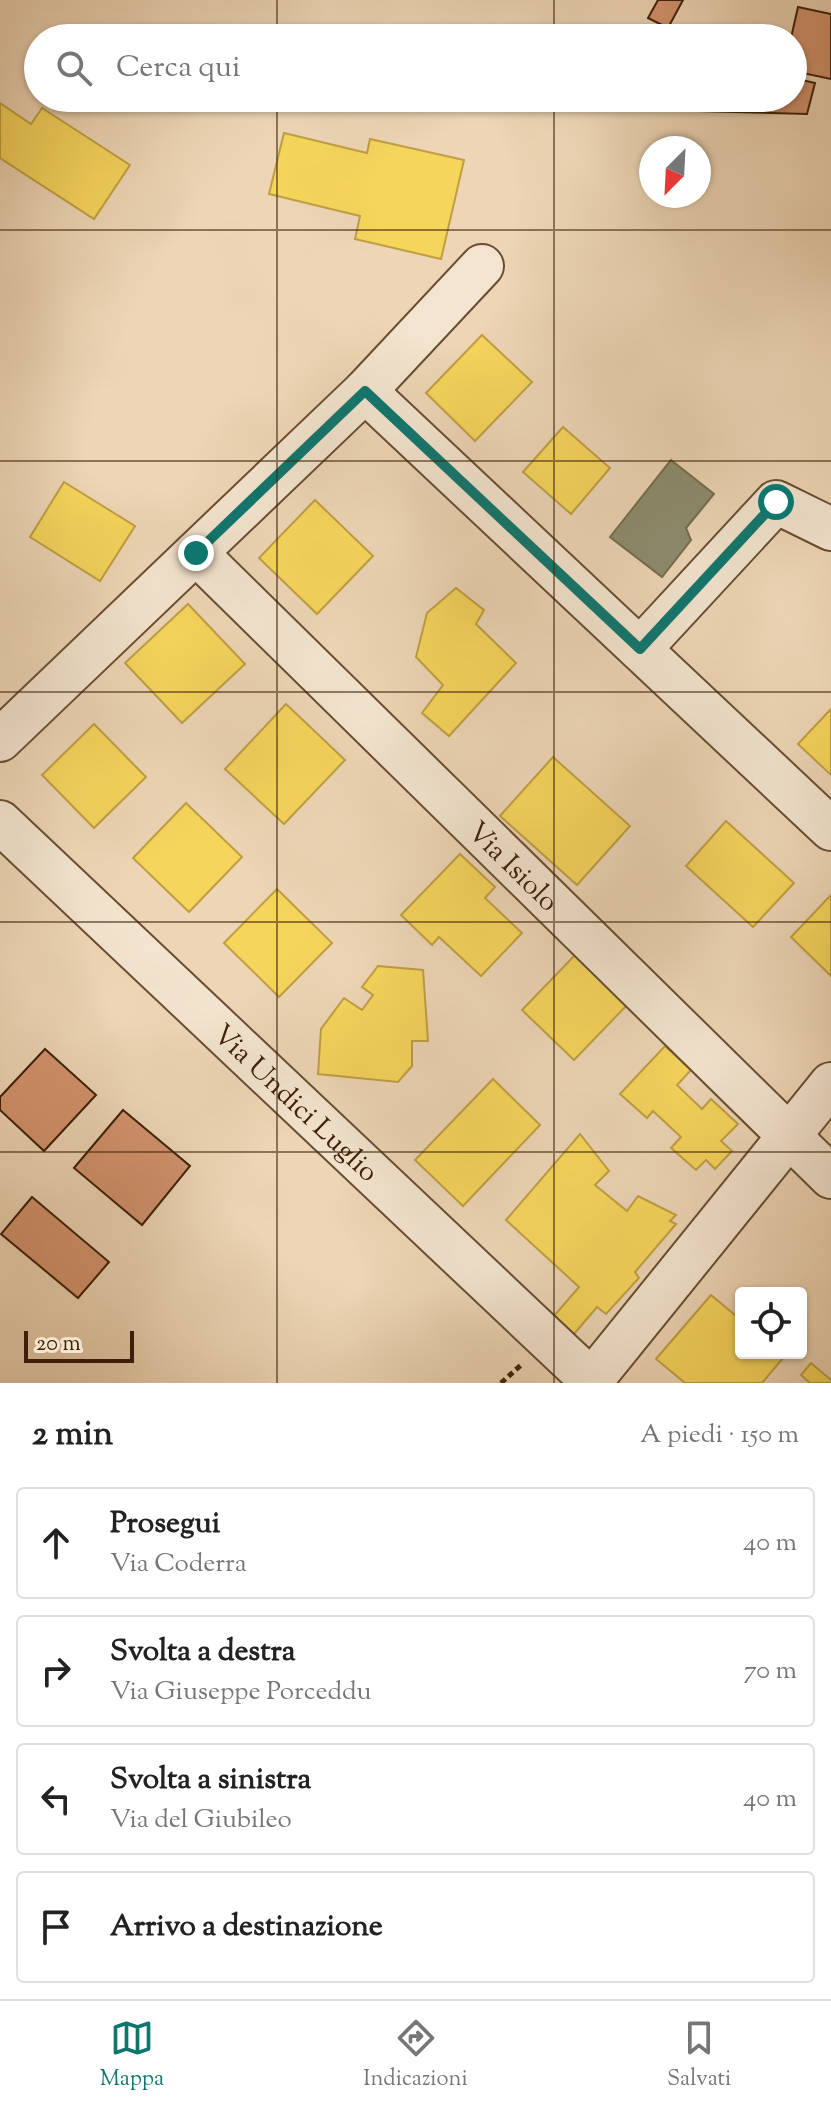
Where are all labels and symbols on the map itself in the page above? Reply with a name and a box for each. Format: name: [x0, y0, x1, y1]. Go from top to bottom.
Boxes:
north arrow: [639, 136, 711, 208]
route start: [758, 484, 794, 520]
route end: [178, 535, 214, 571]
street label: Via Isiolo: [457, 814, 567, 922]
street label: Via Undici Luglio: [203, 1016, 386, 1193]
scale bar: [24, 1327, 134, 1363]

